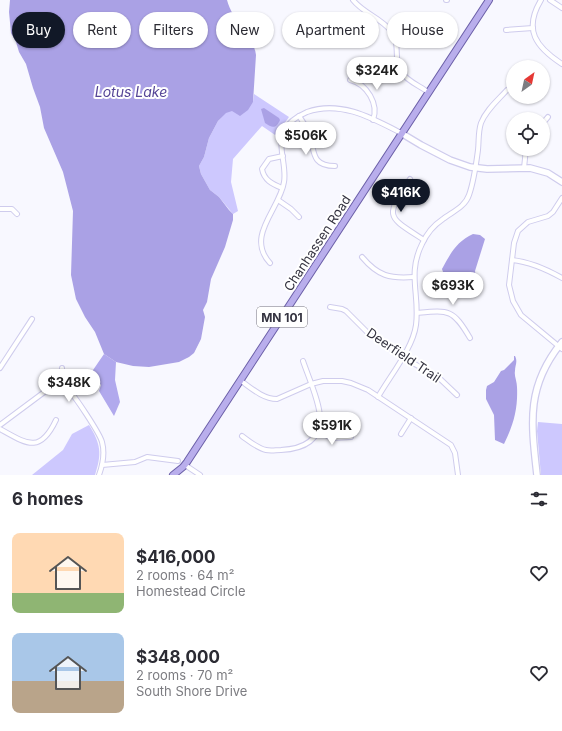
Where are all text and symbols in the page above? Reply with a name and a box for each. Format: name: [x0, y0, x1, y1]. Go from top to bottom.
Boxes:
chip: Buy: [12, 12, 65, 48]
chip: Rent: [73, 12, 131, 48]
chip: Filters: [139, 12, 208, 48]
chip: New: [216, 12, 274, 48]
chip: Apartment: [282, 12, 379, 48]
chip: House: [387, 12, 458, 48]
pin: $324K: [349, 57, 405, 91]
north arrow: [506, 60, 550, 104]
map controls: [506, 60, 550, 156]
text: $324K: [355, 62, 399, 78]
water label: Lotus Lake: [95, 83, 167, 100]
button: locate: [506, 112, 550, 156]
pin: $506K: [278, 122, 334, 156]
text: $506K: [284, 127, 328, 143]
pin: $416K: [373, 179, 429, 213]
text: $416K: [381, 184, 421, 200]
street label: Chanhassen Road: [280, 192, 354, 294]
pin: $693K: [425, 272, 481, 306]
text: $693K: [431, 277, 475, 293]
road number: MN 101: [257, 307, 307, 327]
street label: Deerfield Trail: [364, 324, 444, 386]
pin: $348K: [41, 369, 97, 403]
text: $348K: [47, 374, 91, 390]
pin: $591K: [304, 412, 360, 446]
text: $591K: [312, 417, 352, 433]
icon: filters: [528, 488, 550, 510]
text: 6 homes: [12, 489, 83, 509]
text: $416,000: [136, 547, 215, 567]
icon: home: [44, 549, 92, 597]
icon: heart: [528, 562, 550, 584]
text: 2 rooms · 64 m²: [136, 567, 234, 583]
text: Homestead Circle: [136, 583, 246, 599]
text: $348,000: [136, 647, 220, 667]
icon: home: [44, 649, 92, 697]
icon: heart: [528, 662, 550, 684]
text: 2 rooms · 70 m²: [136, 667, 233, 683]
text: South Shore Drive: [136, 683, 247, 699]

